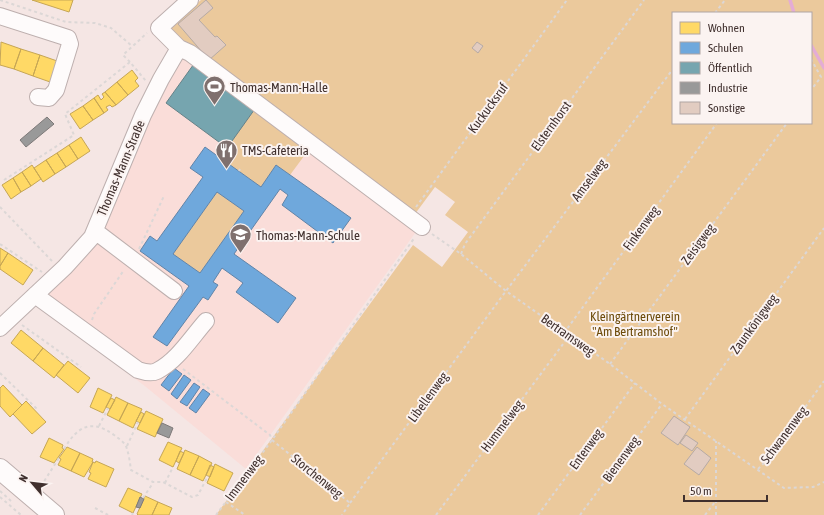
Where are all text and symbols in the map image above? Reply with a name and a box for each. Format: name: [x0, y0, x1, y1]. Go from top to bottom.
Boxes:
legend: [672, 12, 812, 124]
text: Wohnen: [708, 21, 745, 35]
text: Schulen: [708, 41, 743, 55]
text: Öffentlich: [708, 61, 752, 75]
sports icon: Thomas-Mann-Halle: [202, 74, 228, 107]
place label: Thomas-Mann-Halle: [230, 80, 328, 95]
street label: Kuckucksruf: [465, 80, 511, 136]
text: Industrie: [708, 81, 748, 95]
street label: Elsternhorst: [528, 98, 574, 154]
text: Sonstige: [708, 101, 745, 115]
street label: Thomas-Mann-Straße: [94, 118, 148, 218]
restaurant icon: TMS-Cafeteria: [213, 137, 239, 170]
place label: TMS-Cafeteria: [242, 143, 309, 158]
street label: Amselweg: [568, 156, 610, 204]
street label: Finkenweg: [620, 203, 662, 253]
street label: Zeisigweg: [678, 220, 718, 267]
school or university icon: Thomas-Mann-Schule: [228, 222, 254, 255]
place label: Thomas-Mann-Schule: [256, 228, 360, 243]
street label: Zaunkönigweg: [727, 291, 781, 357]
park label: Kleingärtnerverein "Am Bertramshof": [590, 309, 680, 339]
street label: Bertramsweg: [538, 311, 598, 359]
street label: Libellenweg: [405, 369, 451, 425]
street label: Hummelweg: [478, 397, 527, 455]
street label: Schwanenweg: [758, 403, 811, 467]
street label: Entenweg: [566, 425, 606, 472]
street label: Bienenweg: [599, 433, 643, 485]
street label: Storchenweg: [288, 451, 346, 501]
street label: Immenweg: [222, 452, 266, 504]
north arrow: [12, 463, 52, 503]
text: N: [16, 473, 30, 484]
scale bar: [684, 477, 767, 503]
text: 50 m: [690, 484, 712, 498]

